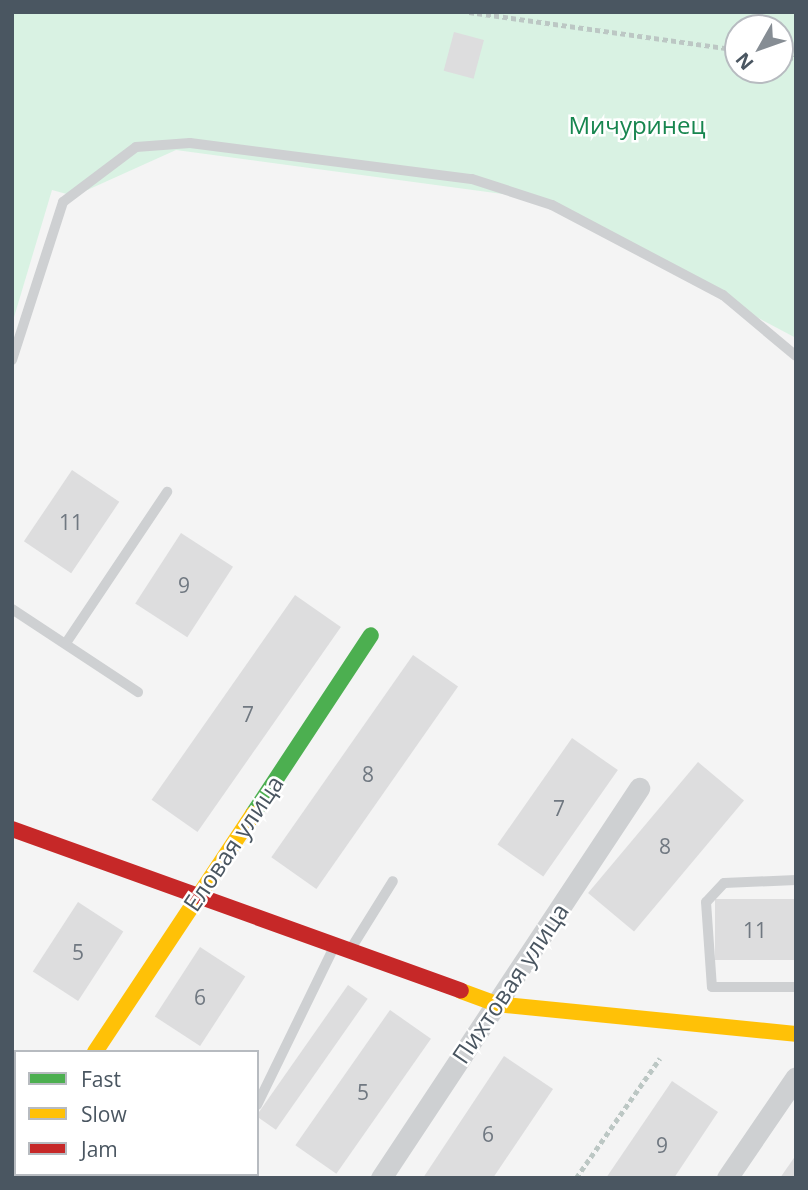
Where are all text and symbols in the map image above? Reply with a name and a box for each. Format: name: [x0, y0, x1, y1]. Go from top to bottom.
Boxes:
north arrow: [724, 14, 794, 84]
text: N: [730, 47, 759, 75]
park label: Мичуринец: [568, 111, 706, 139]
house number: 11: [59, 509, 83, 535]
house number: 9: [178, 572, 190, 598]
house number: 7: [242, 701, 254, 727]
house number: 8: [362, 761, 374, 787]
street label: Еловая улица: [177, 770, 289, 916]
house number: 7: [553, 795, 565, 821]
house number: 8: [659, 833, 671, 859]
street label: Пихтовая улица: [446, 897, 574, 1069]
house number: 11: [743, 917, 767, 943]
house number: 5: [72, 939, 84, 965]
house number: 6: [194, 984, 206, 1010]
legend: [14, 1050, 259, 1176]
text: Fast: [81, 1065, 121, 1093]
house number: 5: [357, 1079, 369, 1105]
text: Slow: [81, 1100, 127, 1128]
house number: 6: [482, 1121, 494, 1147]
house number: 9: [656, 1132, 668, 1158]
text: Jam: [81, 1135, 118, 1163]

